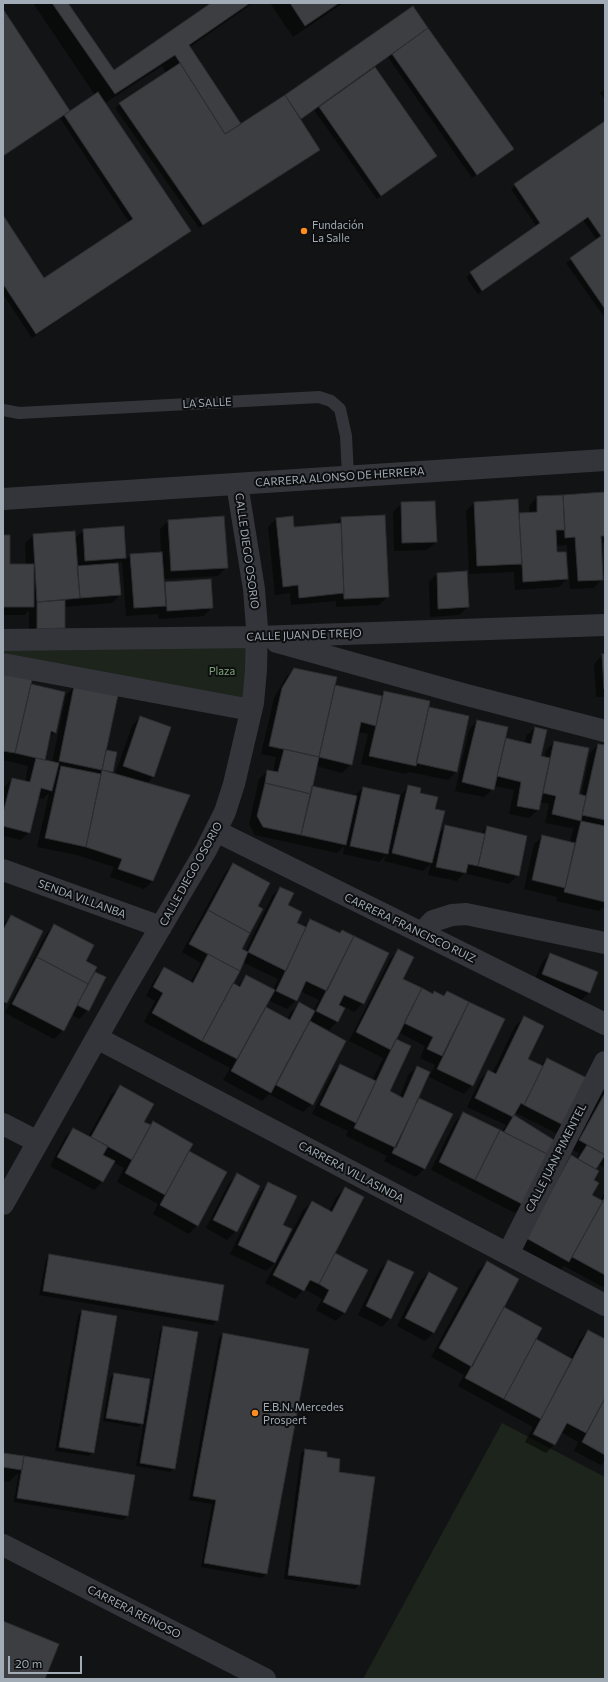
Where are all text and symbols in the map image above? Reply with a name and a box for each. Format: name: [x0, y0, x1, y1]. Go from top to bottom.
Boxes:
place label: Fundación La Salle: [312, 218, 364, 244]
marker: Fundación La Salle: [299, 226, 309, 236]
street label: LA SALLE: [182, 395, 232, 411]
street label: CARRERA ALONSO DE HERRERA: [255, 464, 425, 490]
street label: CALLE DIEGO OSORIO: [232, 492, 262, 610]
street label: CALLE JUAN DE TREJO: [246, 626, 362, 644]
park label: Plaza: [209, 664, 235, 678]
street label: CALLE DIEGO OSORIO: [157, 820, 225, 928]
street label: SENDA VILLANBA: [36, 877, 128, 921]
street label: CARRERA FRANCISCO RUIZ: [342, 890, 478, 966]
street label: CALLE JUAN PIMENTEL: [523, 1101, 589, 1215]
street label: CARRERA VILLASINDA: [296, 1139, 406, 1205]
place label: E.B.N. Mercedes Prospert: [263, 1400, 344, 1426]
marker: E.B.N. Mercedes Prospert: [250, 1408, 260, 1418]
street label: CARRERA REINOSO: [85, 1583, 183, 1641]
scale bar: [10, 1648, 84, 1674]
text: 20 m: [15, 1656, 42, 1670]

